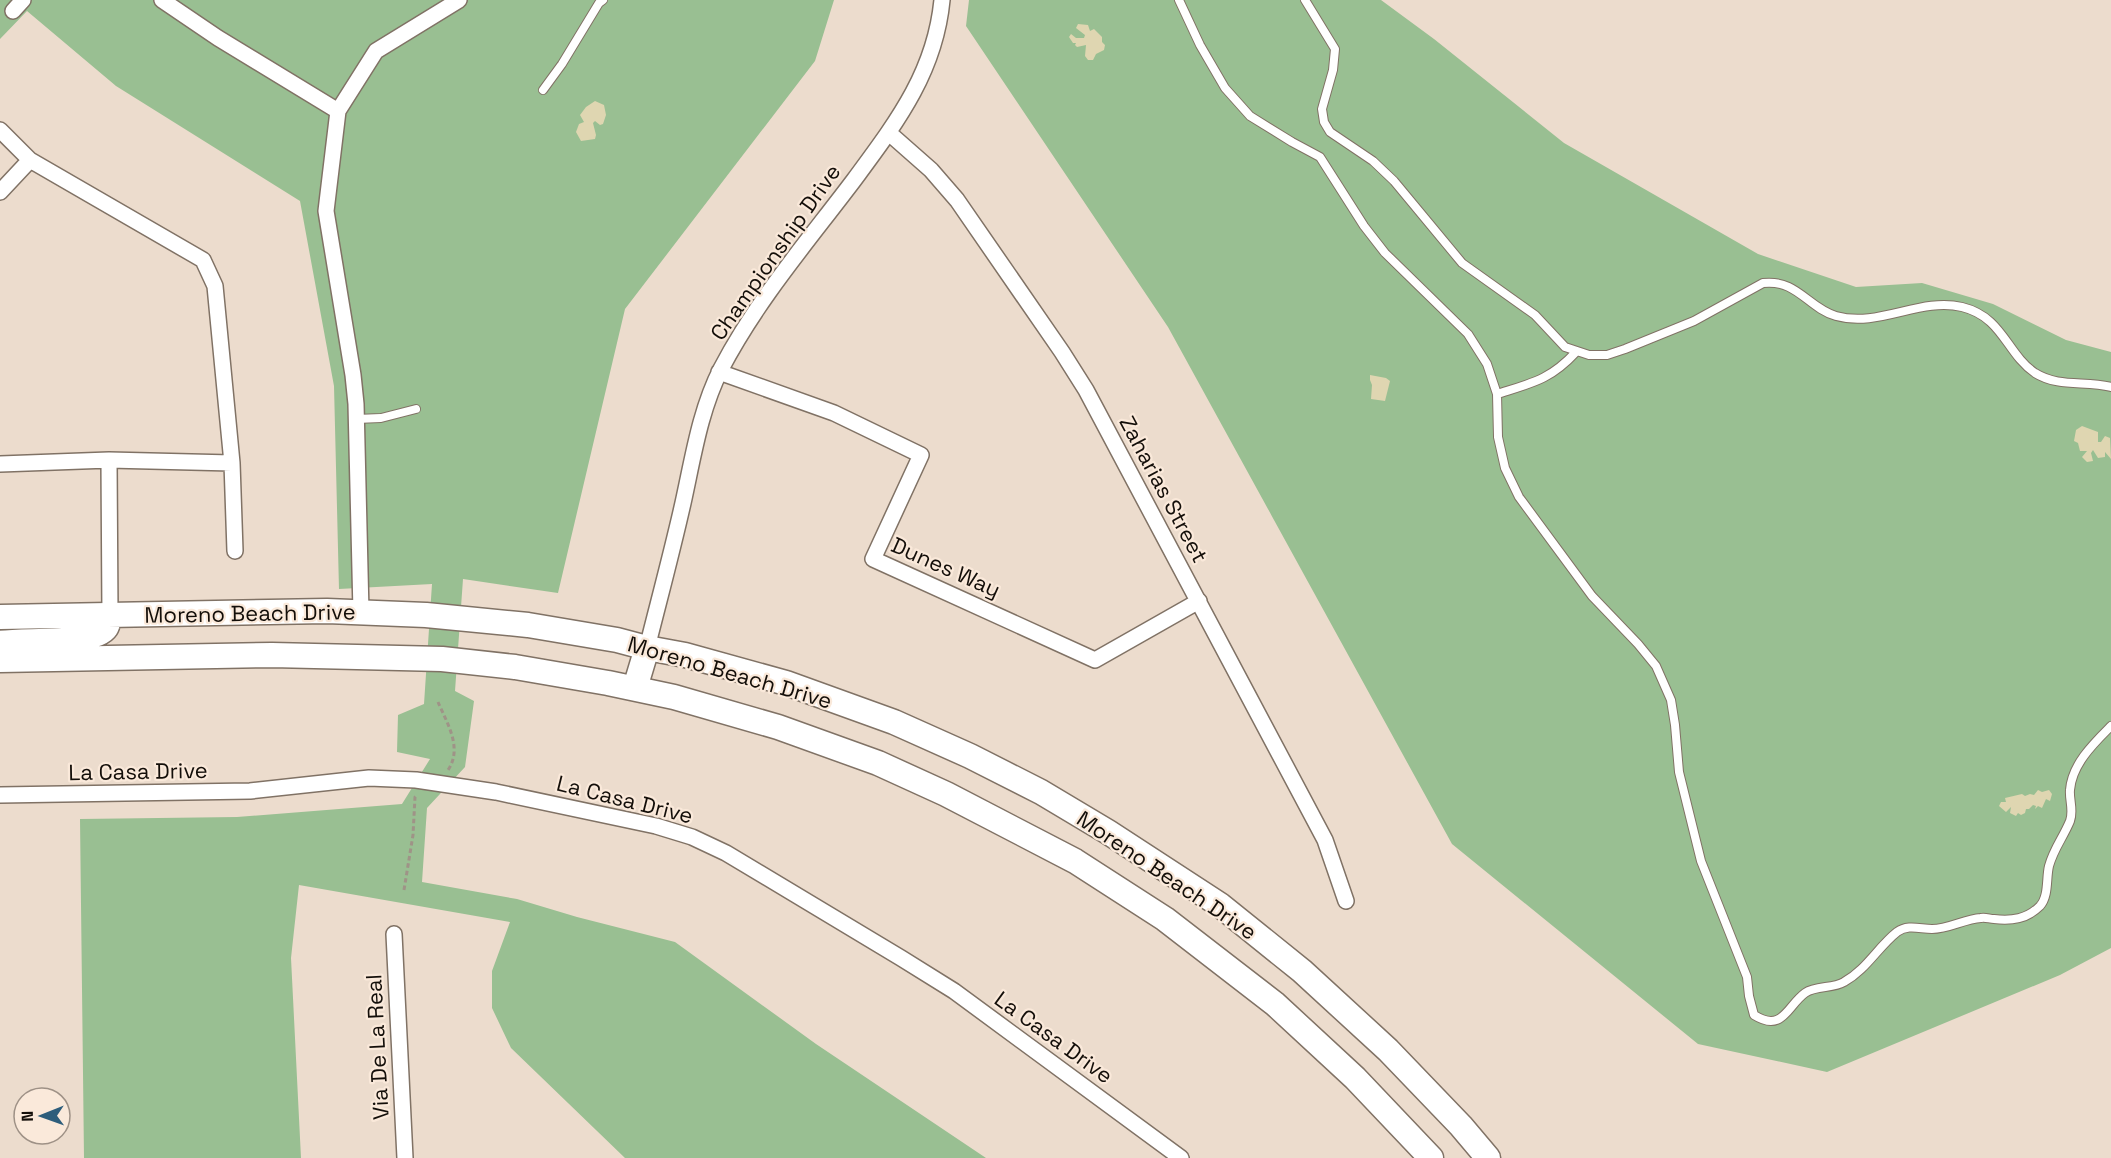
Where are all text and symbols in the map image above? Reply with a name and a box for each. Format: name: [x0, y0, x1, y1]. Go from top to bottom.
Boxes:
street label: Championship Drive: [704, 158, 846, 346]
street label: Zaharias Street: [1114, 411, 1214, 567]
street label: Dunes Way: [887, 531, 1005, 603]
street label: Moreno Beach Drive: [144, 597, 356, 629]
street label: Moreno Beach Drive: [625, 629, 835, 715]
street label: La Casa Drive: [68, 756, 208, 786]
street label: La Casa Drive: [554, 769, 696, 829]
street label: Moreno Beach Drive: [1072, 804, 1262, 946]
street label: Via De La Real: [359, 973, 395, 1121]
street label: La Casa Drive: [989, 985, 1119, 1089]
north arrow: [12, 1086, 72, 1146]
text: N: [17, 1111, 38, 1122]

